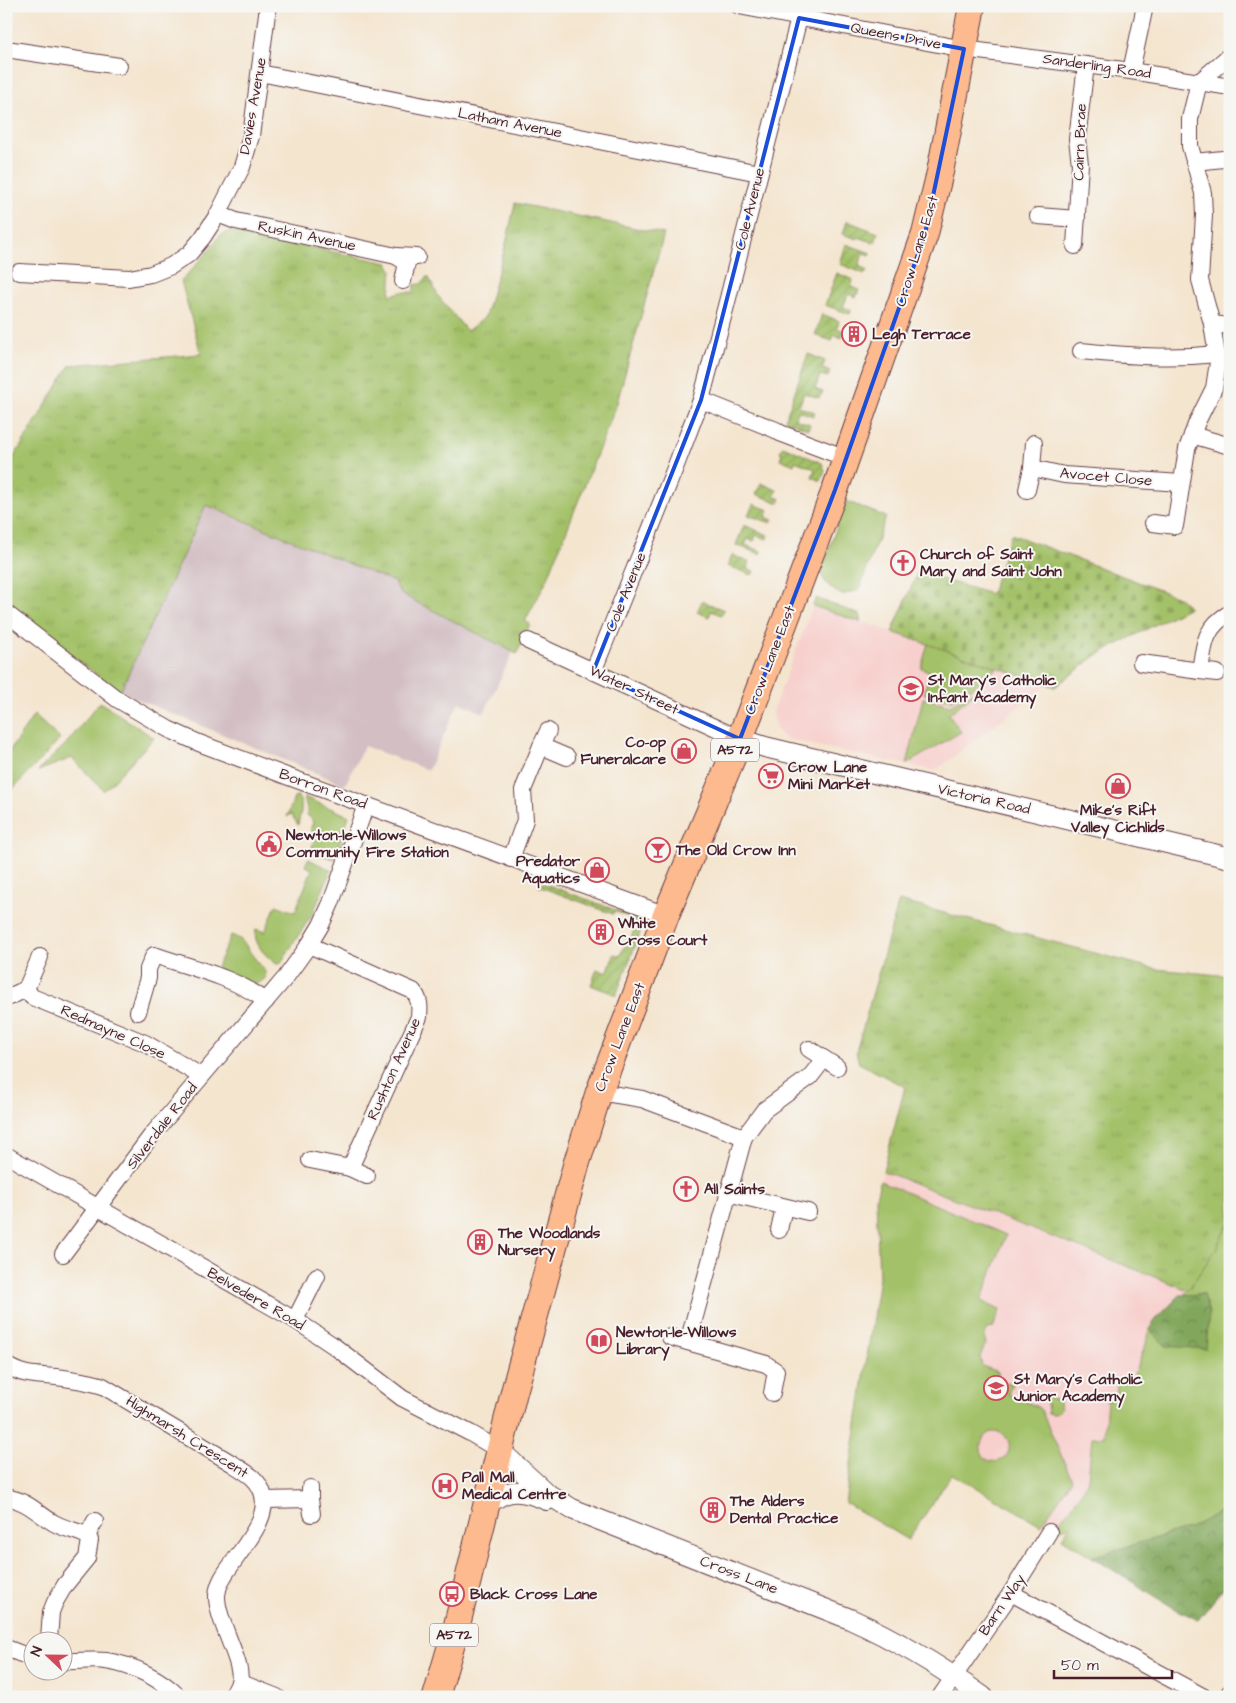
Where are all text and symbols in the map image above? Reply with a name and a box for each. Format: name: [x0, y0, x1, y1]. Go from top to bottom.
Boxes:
street label: Queens Drive: [849, 17, 943, 55]
street label: Sanderling Road: [1041, 48, 1153, 85]
street label: Davies Avenue: [234, 56, 272, 156]
street label: Latham Avenue: [456, 103, 564, 143]
street label: Cairn Brae: [1068, 103, 1092, 181]
street label: Cole Avenue: [730, 166, 770, 252]
street label: Crow Lane East: [890, 193, 944, 309]
street label: Ruskin Avenue: [256, 215, 358, 257]
building icon: Legh Terrace: [841, 321, 867, 347]
place label: Legh Terrace: [872, 324, 971, 347]
street label: Avocet Close: [1059, 463, 1153, 491]
place label: Church of Saint Mary and Saint John: [920, 544, 1062, 583]
street label: Cole Avenue: [600, 549, 652, 635]
church icon: Church of Saint Mary and Saint John: [890, 550, 916, 576]
street label: Crow Lane East: [740, 602, 800, 718]
street label: Water Street: [586, 660, 682, 720]
place label: St Mary's Catholic Infant Academy: [927, 670, 1057, 709]
school or university icon: St Mary's Catholic Infant Academy: [898, 676, 924, 702]
place label: Co-op Funeralcare: [581, 732, 667, 770]
shop icon: Co-op Funeralcare: [671, 738, 697, 764]
road number: A572: [711, 738, 759, 762]
place label: Crow Lane Mini Market: [788, 757, 871, 795]
street label: Borron Road: [276, 763, 370, 815]
supermarket icon: Crow Lane Mini Market: [758, 763, 784, 789]
shop icon: Mike's Rift Valley Cichlids: [1105, 773, 1131, 799]
street label: Victoria Road: [936, 778, 1033, 820]
place label: Mike's Rift Valley Cichlids: [1070, 800, 1165, 839]
place label: Newton-le-Willows Community Fire Station: [286, 825, 449, 864]
public building icon: Newton-le-Willows Community Fire Station: [256, 831, 282, 857]
bar icon: The Old Crow Inn: [645, 837, 671, 863]
place label: The Old Crow Inn: [675, 840, 796, 861]
place label: Predator Aquatics: [516, 851, 581, 889]
shop icon: Predator Aquatics: [584, 857, 610, 883]
place label: White Cross Court: [617, 913, 708, 951]
building icon: White Cross Court: [588, 919, 614, 945]
street label: Crow Lane East: [590, 979, 650, 1095]
street label: Redmayne Close: [57, 999, 169, 1065]
street label: Rushton Avenue: [362, 1014, 426, 1124]
street label: Silverdale Road: [121, 1078, 203, 1174]
church icon: All Saints: [673, 1176, 699, 1202]
place label: All Saints: [704, 1179, 765, 1200]
place label: The Woodlands Nursery: [497, 1223, 601, 1262]
building icon: The Woodlands Nursery: [467, 1229, 493, 1255]
street label: Belvedere Road: [203, 1262, 309, 1336]
place label: Newton-le-Willows Library: [616, 1322, 737, 1361]
library icon: Newton-le-Willows Library: [586, 1328, 612, 1354]
place label: St Mary's Catholic Junior Academy: [1013, 1369, 1143, 1408]
school or university icon: St Mary's Catholic Junior Academy: [983, 1375, 1009, 1401]
street label: Highmarsh Crescent: [121, 1391, 252, 1484]
place label: Pall Mall Medical Centre: [462, 1467, 567, 1505]
hospital icon: Pall Mall Medical Centre: [432, 1473, 458, 1499]
place label: The Alders Dental Practice: [729, 1491, 838, 1529]
building icon: The Alders Dental Practice: [700, 1497, 726, 1523]
street label: Cross Lane: [697, 1550, 781, 1600]
street label: Barn Way: [974, 1570, 1031, 1640]
bus stop icon: Black Cross Lane: [439, 1581, 465, 1607]
place label: Black Cross Lane: [470, 1584, 597, 1605]
road number: A572: [430, 1624, 478, 1646]
north arrow: [22, 1630, 72, 1680]
text: N: [26, 1643, 48, 1659]
scale bar: [1054, 1648, 1171, 1680]
text: 50 m: [1061, 1655, 1099, 1676]

